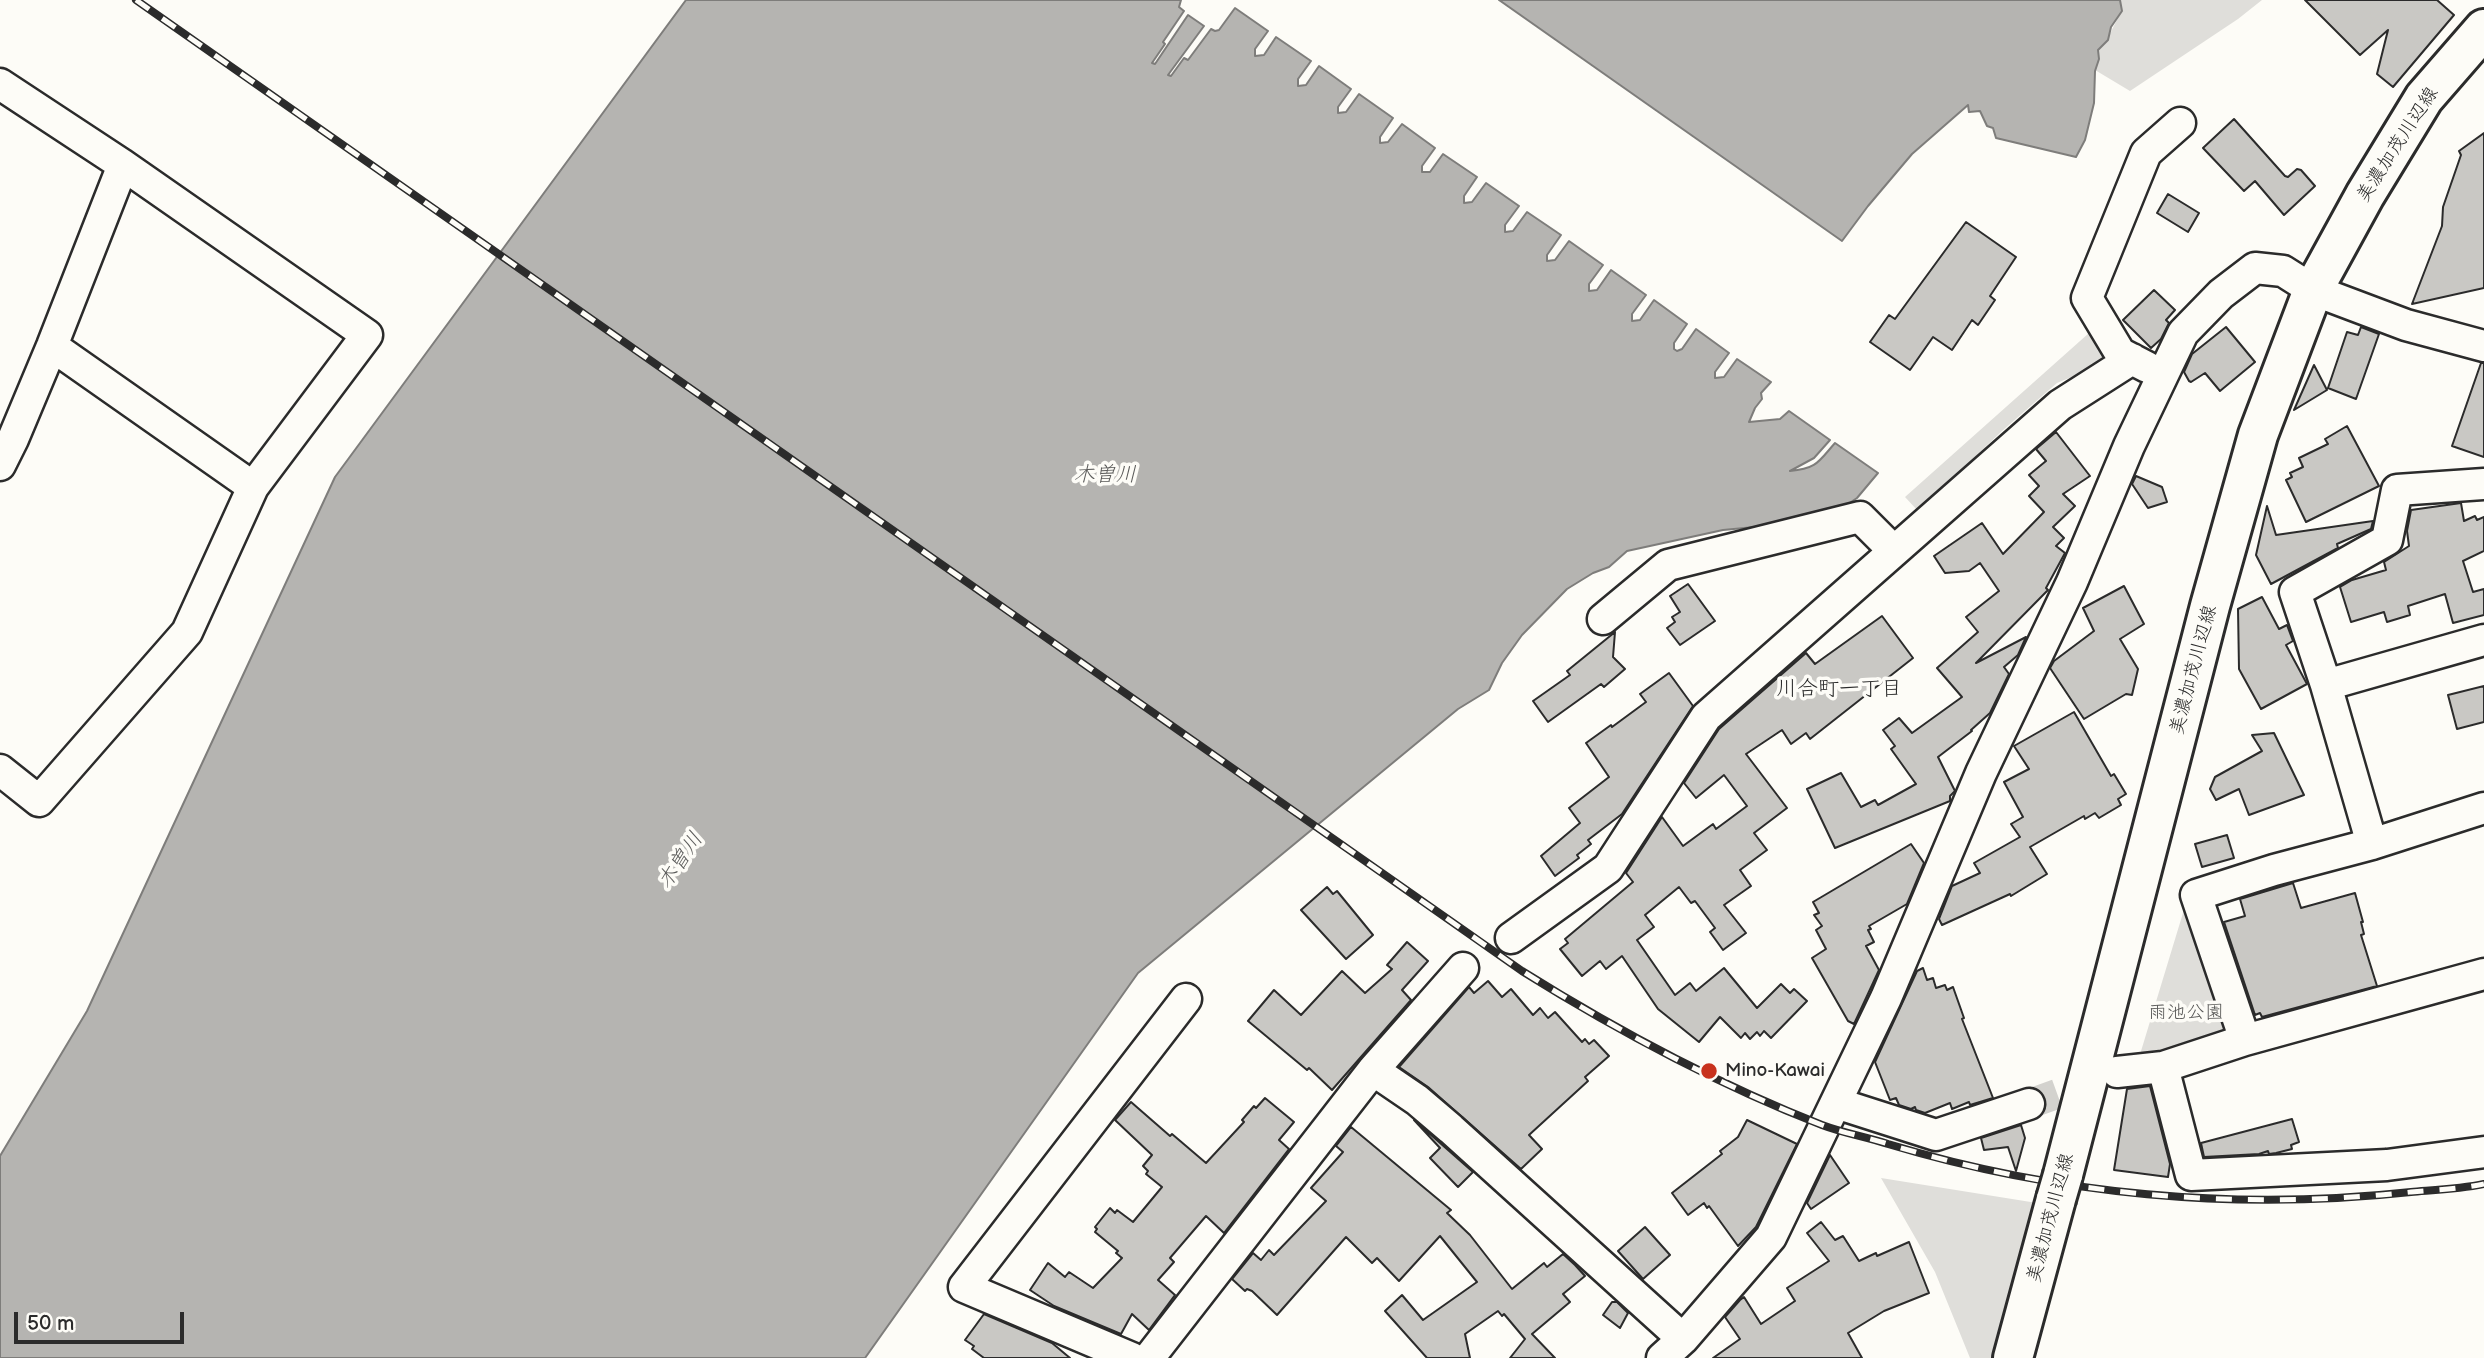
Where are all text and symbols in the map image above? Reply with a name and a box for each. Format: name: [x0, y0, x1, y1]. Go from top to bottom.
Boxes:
street label: 美濃加茂川辺線: [2352, 83, 2444, 207]
water label: 木曽川: [1074, 463, 1136, 489]
street label: 美濃加茂川辺線: [2166, 603, 2222, 737]
district label: 川合町一丁目: [1776, 677, 1902, 703]
water label: 木曽川: [653, 828, 709, 894]
park label: 雨池公園: [2148, 1002, 2224, 1024]
place label: Mino-Kawai: [1725, 1060, 1825, 1082]
marker: Mino-Kawai: [1699, 1061, 1719, 1081]
street label: 美濃加茂川辺線: [2023, 1151, 2079, 1285]
scale bar: [18, 1298, 187, 1342]
text: 50 m: [27, 1311, 74, 1336]

